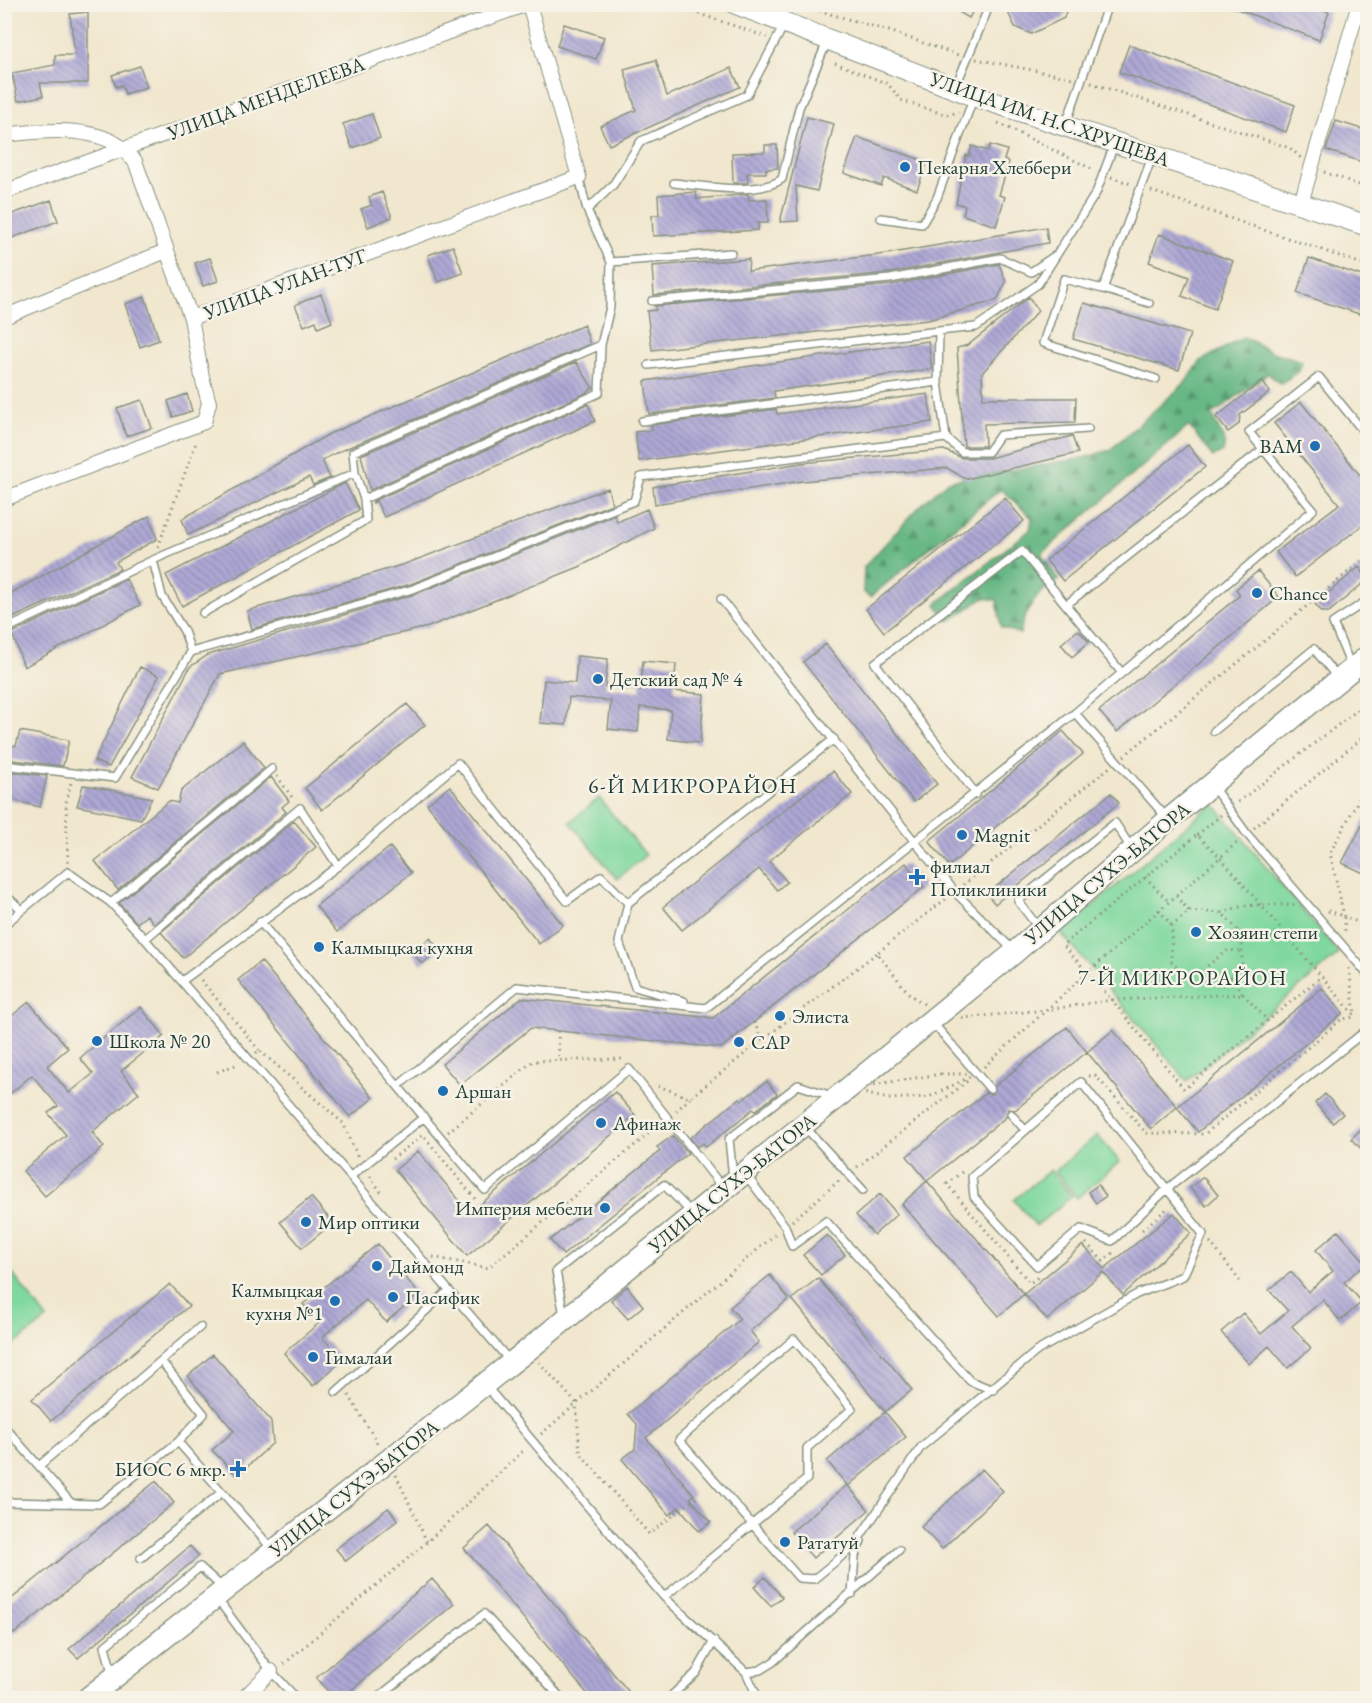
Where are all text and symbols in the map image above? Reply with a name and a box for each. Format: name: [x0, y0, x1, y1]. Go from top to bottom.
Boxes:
street label: УЛИЦА МЕНДЕЛЕЕВА: [163, 50, 368, 146]
street label: УЛИЦА ИМ. Н.С.ХРУЩЕВА: [926, 65, 1174, 172]
place label: Пекарня Хлеббери: [917, 154, 1072, 180]
marker: Пекарня Хлеббери: [898, 160, 912, 174]
street label: УЛИЦА УЛАН-ТУГ: [199, 242, 371, 326]
place label: ВАМ: [1259, 433, 1303, 459]
marker: ВАМ: [1308, 439, 1322, 453]
place label: Chance: [1269, 580, 1328, 606]
marker: Chance: [1250, 586, 1264, 600]
place label: Детский сад № 4: [610, 666, 743, 692]
marker: Детский сад № 4: [591, 672, 605, 686]
district label: 6-Й МИКРОРАЙОН: [588, 772, 798, 799]
street label: УЛИЦА СУХЭ-БАТОРА: [1018, 796, 1196, 951]
place label: Magnit: [974, 822, 1031, 848]
marker: Magnit: [955, 828, 969, 842]
place label: филиал Поликлиники: [930, 853, 1047, 902]
marker: филиал Поликлиники: [908, 868, 926, 886]
place label: Хозяин степи: [1207, 919, 1318, 945]
marker: Хозяин степи: [1189, 925, 1203, 939]
place label: Калмыцкая кухня: [331, 934, 473, 960]
marker: Калмыцкая кухня: [312, 940, 326, 954]
district label: 7-Й МИКРОРАЙОН: [1078, 964, 1288, 991]
place label: Элиста: [792, 1003, 849, 1029]
marker: Элиста: [773, 1009, 787, 1023]
place label: Школа № 20: [109, 1028, 211, 1054]
place label: САР: [751, 1029, 790, 1055]
marker: Школа № 20: [90, 1034, 104, 1048]
marker: САР: [732, 1035, 746, 1049]
place label: Аршан: [454, 1078, 511, 1104]
marker: Аршан: [436, 1084, 450, 1098]
street label: УЛИЦА СУХЭ-БАТОРА: [642, 1107, 822, 1259]
place label: Афинаж: [612, 1110, 681, 1136]
marker: Афинаж: [594, 1116, 608, 1130]
place label: Империя мебели: [455, 1195, 593, 1221]
marker: Империя мебели: [598, 1201, 612, 1215]
place label: Мир оптики: [318, 1209, 420, 1235]
marker: Мир оптики: [299, 1215, 313, 1229]
place label: Даймонд: [389, 1253, 464, 1279]
marker: Даймонд: [370, 1259, 384, 1273]
place label: Калмыцкая кухня №1: [231, 1277, 323, 1326]
place label: Пасифик: [405, 1284, 480, 1310]
marker: Пасифик: [386, 1290, 400, 1304]
marker: Калмыцкая кухня №1: [328, 1294, 342, 1308]
place label: Гималаи: [325, 1344, 393, 1370]
marker: Гималаи: [306, 1350, 320, 1364]
street label: УЛИЦА СУХЭ-БАТОРА: [263, 1413, 444, 1563]
place label: БИОС 6 мкр.: [115, 1456, 226, 1482]
marker: БИОС 6 мкр.: [231, 1462, 245, 1476]
place label: Рататуй: [797, 1529, 859, 1555]
marker: Рататуй: [778, 1535, 792, 1549]

